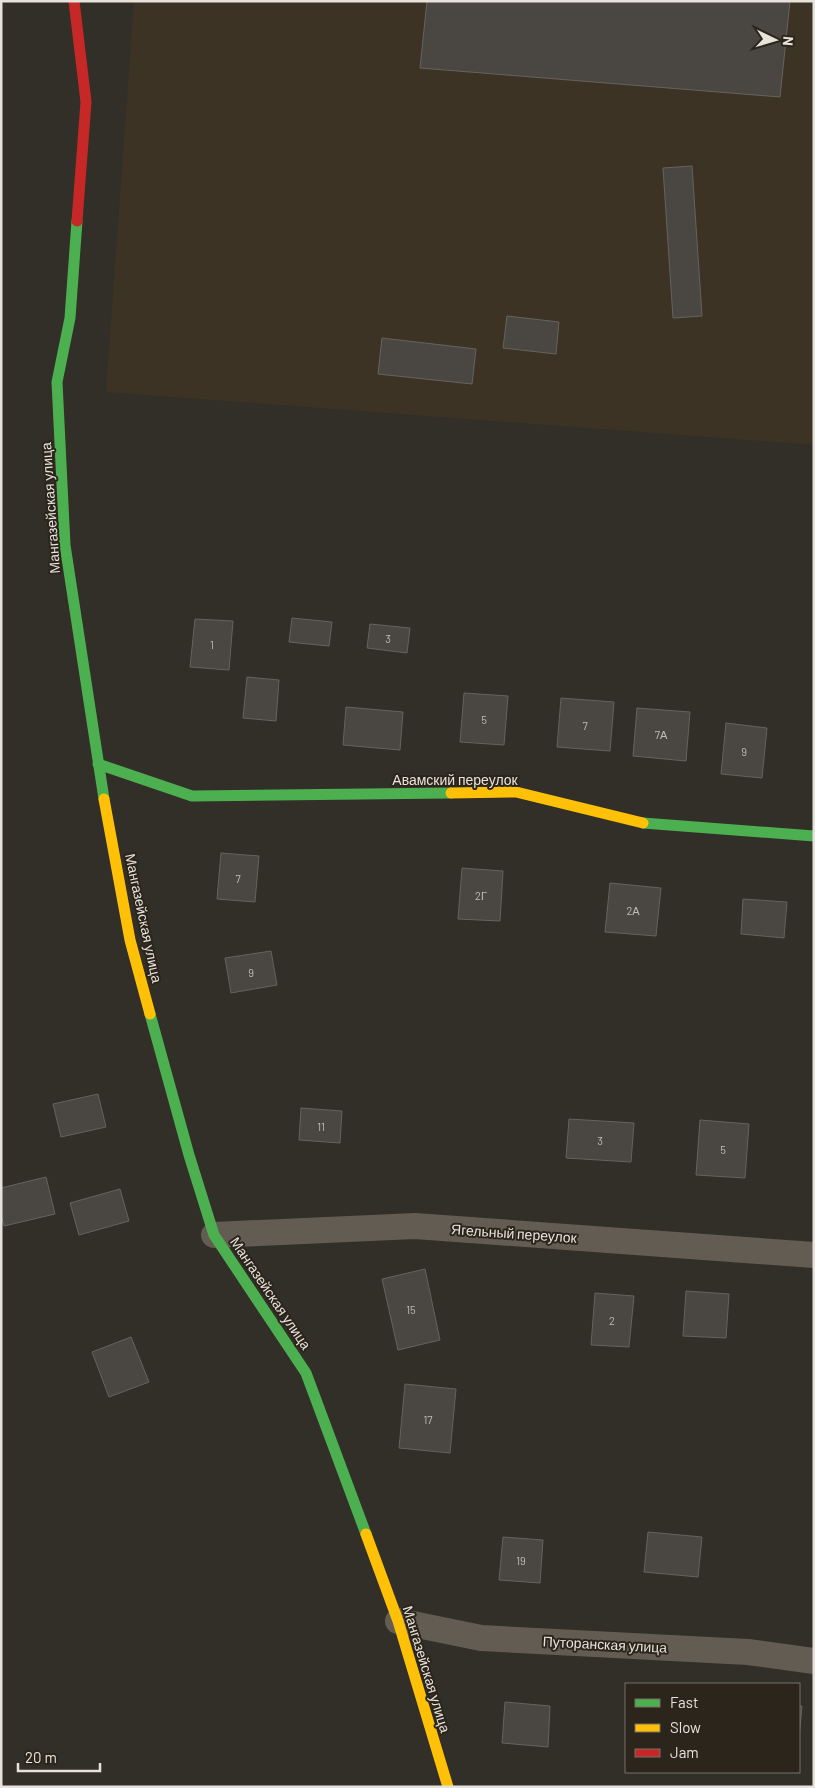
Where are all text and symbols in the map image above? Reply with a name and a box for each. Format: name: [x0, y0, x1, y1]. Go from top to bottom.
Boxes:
north arrow: [750, 15, 800, 65]
text: N: [780, 36, 797, 47]
street label: Мангазейская улица: [37, 442, 63, 574]
house number: 3: [385, 632, 391, 645]
house number: 1: [210, 638, 214, 651]
house number: 5: [481, 713, 487, 726]
house number: 7: [582, 719, 588, 732]
house number: 7А: [655, 728, 668, 741]
house number: 9: [741, 745, 747, 758]
street label: Авамский переулок: [392, 771, 519, 788]
street label: Мангазейская улица: [122, 852, 166, 984]
house number: 7: [235, 872, 241, 885]
house number: 2Г: [475, 889, 487, 902]
house number: 2А: [626, 904, 640, 917]
house number: 9: [248, 966, 254, 979]
house number: 11: [317, 1120, 325, 1133]
house number: 3: [597, 1134, 603, 1147]
house number: 5: [720, 1143, 726, 1156]
street label: Ягельный переулок: [451, 1220, 578, 1246]
street label: Мангазейская улица: [227, 1234, 315, 1353]
house number: 15: [406, 1303, 416, 1316]
house number: 2: [609, 1314, 615, 1327]
house number: 17: [423, 1413, 433, 1426]
house number: 19: [516, 1554, 526, 1567]
street label: Мангазейская улица: [400, 1604, 454, 1735]
street label: Путоранская улица: [542, 1632, 668, 1656]
legend: [625, 1683, 800, 1773]
text: Fast: [670, 1693, 698, 1711]
text: Slow: [670, 1718, 701, 1736]
scale bar: [18, 1740, 100, 1772]
text: Jam: [670, 1743, 699, 1761]
text: 20 m: [25, 1748, 57, 1766]

